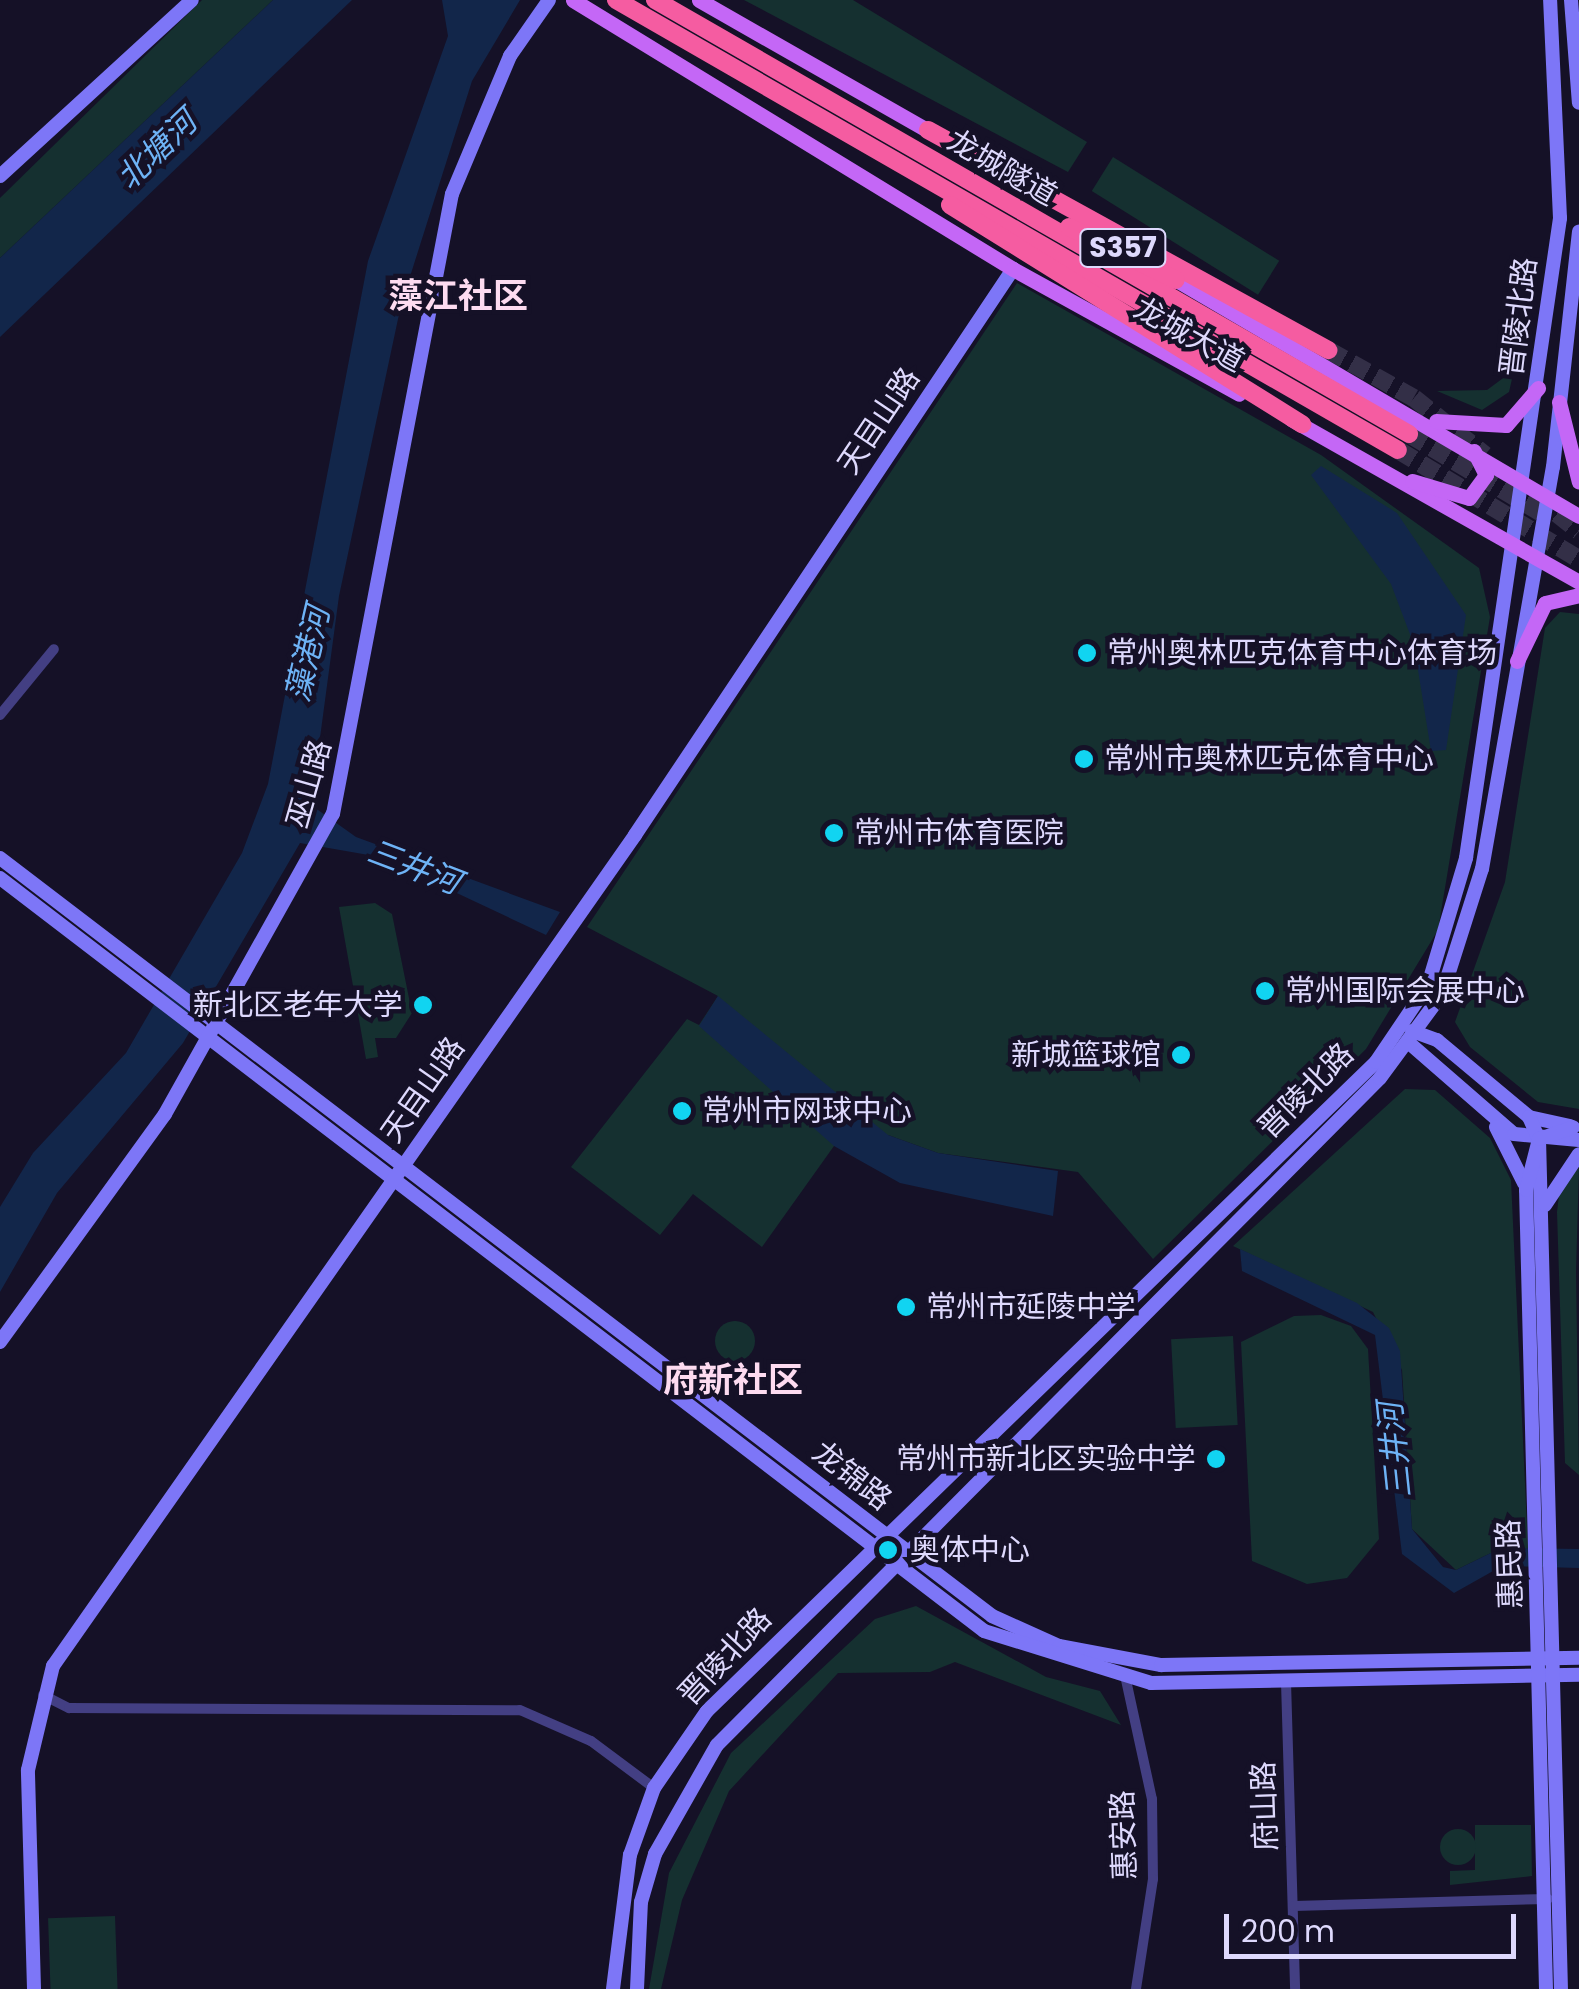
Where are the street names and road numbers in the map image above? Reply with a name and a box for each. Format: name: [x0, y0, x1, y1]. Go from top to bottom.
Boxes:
street label: 龙城隧道: [941, 122, 1063, 214]
road number: S357: [1078, 225, 1168, 271]
street label: 晋陵北路: [1494, 255, 1544, 379]
street label: 龙城大道: [1128, 290, 1250, 380]
street label: 天目山路: [831, 361, 927, 481]
street label: 巫山路: [279, 736, 339, 832]
street label: 天目山路: [374, 1031, 472, 1149]
street label: 晋陵北路: [1251, 1036, 1361, 1146]
street label: 龙锦路: [805, 1434, 899, 1518]
street label: 惠民路: [1490, 1518, 1530, 1610]
street label: 晋陵北路: [671, 1601, 779, 1713]
street label: 府山路: [1245, 1760, 1285, 1852]
street label: 惠安路: [1104, 1789, 1144, 1881]

